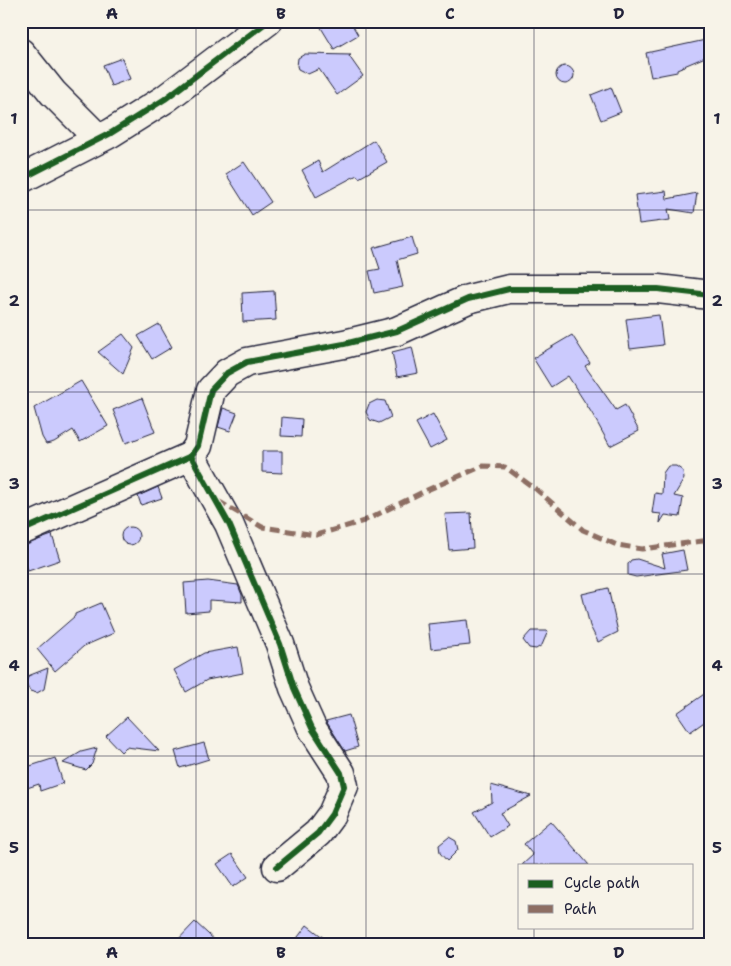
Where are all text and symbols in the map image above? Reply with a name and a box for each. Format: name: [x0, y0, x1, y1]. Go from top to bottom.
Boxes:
text: A: [106, 3, 118, 24]
text: B: [276, 3, 286, 24]
text: C: [445, 3, 455, 24]
text: D: [613, 3, 625, 24]
text: 1: [10, 108, 18, 129]
text: 1: [713, 108, 721, 129]
text: 2: [8, 290, 20, 311]
text: 2: [711, 290, 723, 311]
text: 3: [8, 473, 20, 494]
text: 3: [711, 473, 723, 494]
text: 4: [8, 655, 20, 676]
text: 4: [711, 655, 723, 676]
text: 5: [9, 837, 19, 858]
text: 5: [712, 837, 722, 858]
legend: [518, 864, 694, 928]
text: Cycle path: [564, 873, 640, 893]
text: Path: [564, 899, 597, 919]
text: A: [106, 942, 118, 963]
text: B: [276, 942, 286, 963]
text: C: [445, 942, 455, 963]
text: D: [613, 942, 625, 963]

